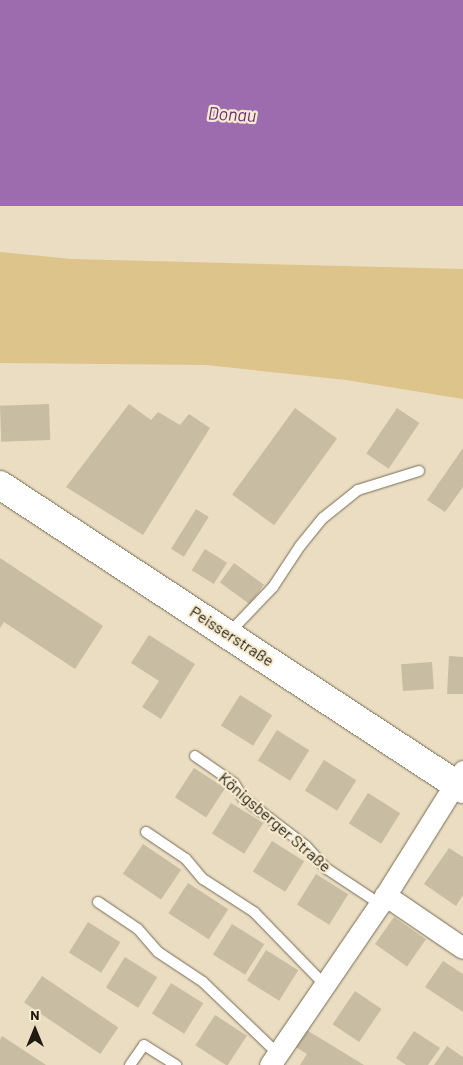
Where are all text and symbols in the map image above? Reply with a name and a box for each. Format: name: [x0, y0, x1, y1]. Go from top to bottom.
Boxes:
water label: Donau: [207, 102, 257, 126]
street label: Peisserstraße: [186, 602, 278, 670]
street label: Königsberger Straße: [215, 768, 335, 876]
north arrow: [10, 1005, 60, 1055]
text: N: [30, 1006, 40, 1023]

